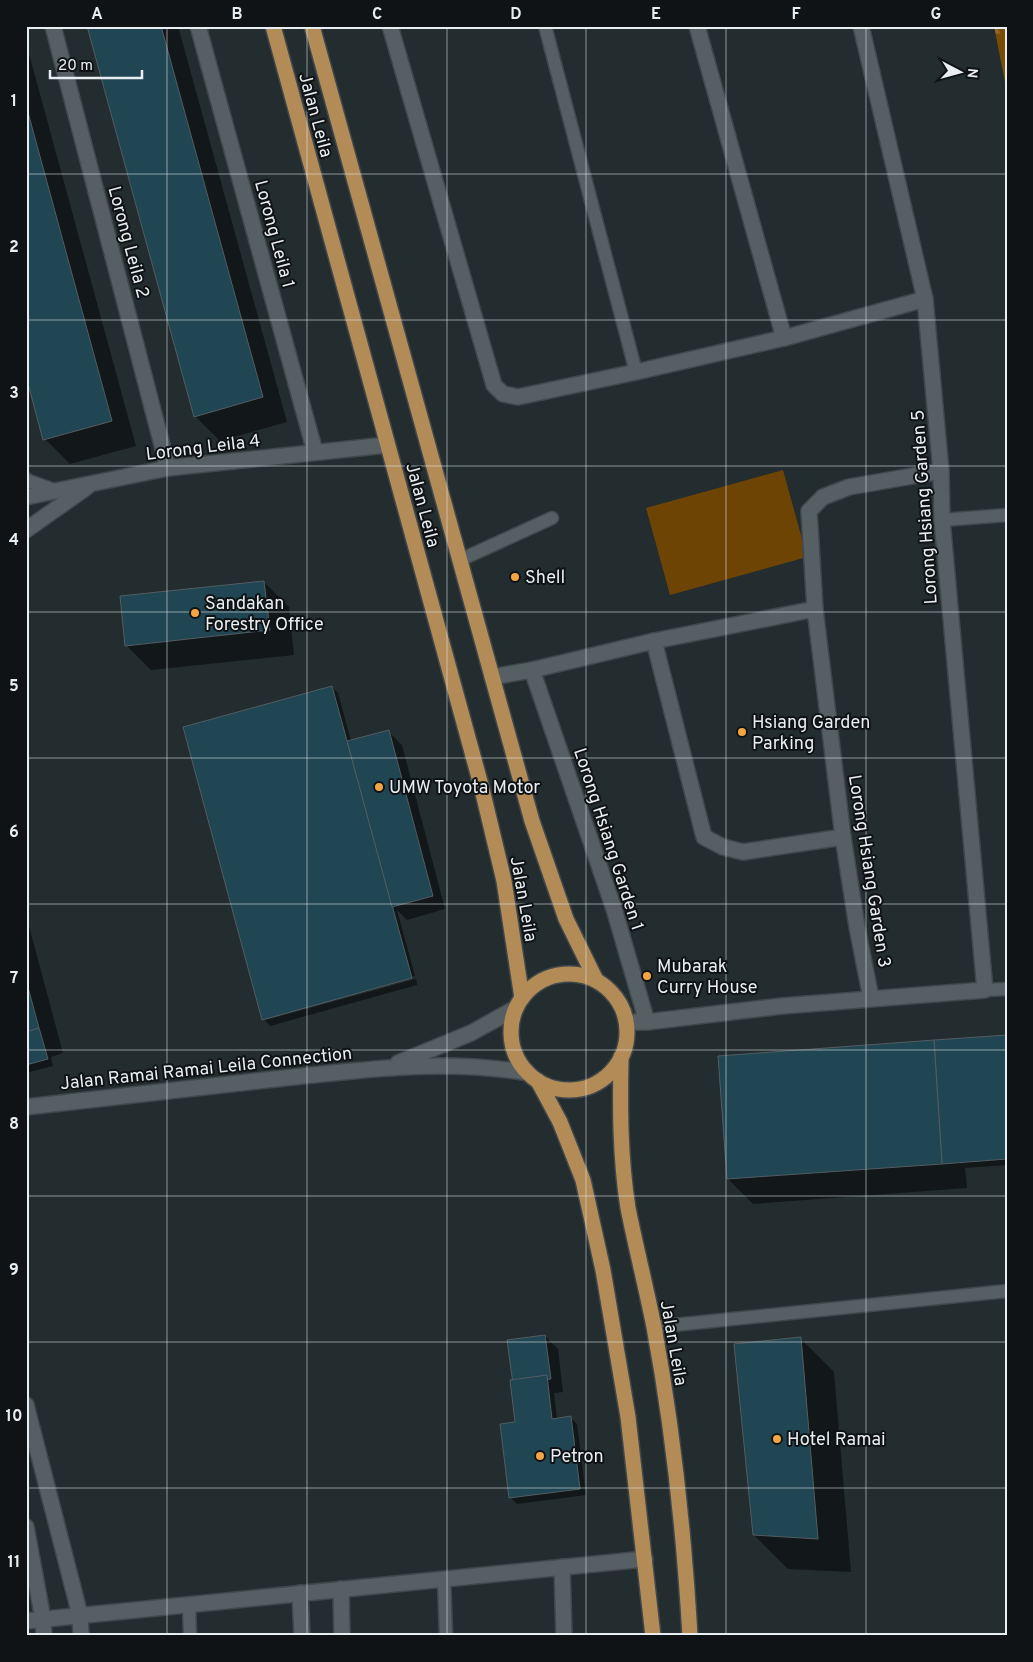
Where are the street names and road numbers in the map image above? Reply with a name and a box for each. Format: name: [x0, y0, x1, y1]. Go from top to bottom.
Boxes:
street label: Jalan Leila: [292, 71, 337, 160]
street label: Lorong Leila 1: [248, 178, 299, 291]
street label: Lorong Leila 2: [102, 184, 154, 301]
street label: Lorong Hsiang Garden 5: [907, 409, 944, 605]
street label: Lorong Leila 4: [145, 430, 262, 467]
street label: Jalan Leila: [399, 461, 444, 550]
street label: Lorong Hsiang Garden 1: [567, 745, 648, 934]
street label: Lorong Hsiang Garden 3: [842, 773, 895, 969]
street label: Jalan Leila: [504, 855, 541, 944]
street label: Jalan Ramai Ramai Leila Connection: [59, 1043, 353, 1096]
street label: Jalan Leila: [654, 1299, 691, 1388]

